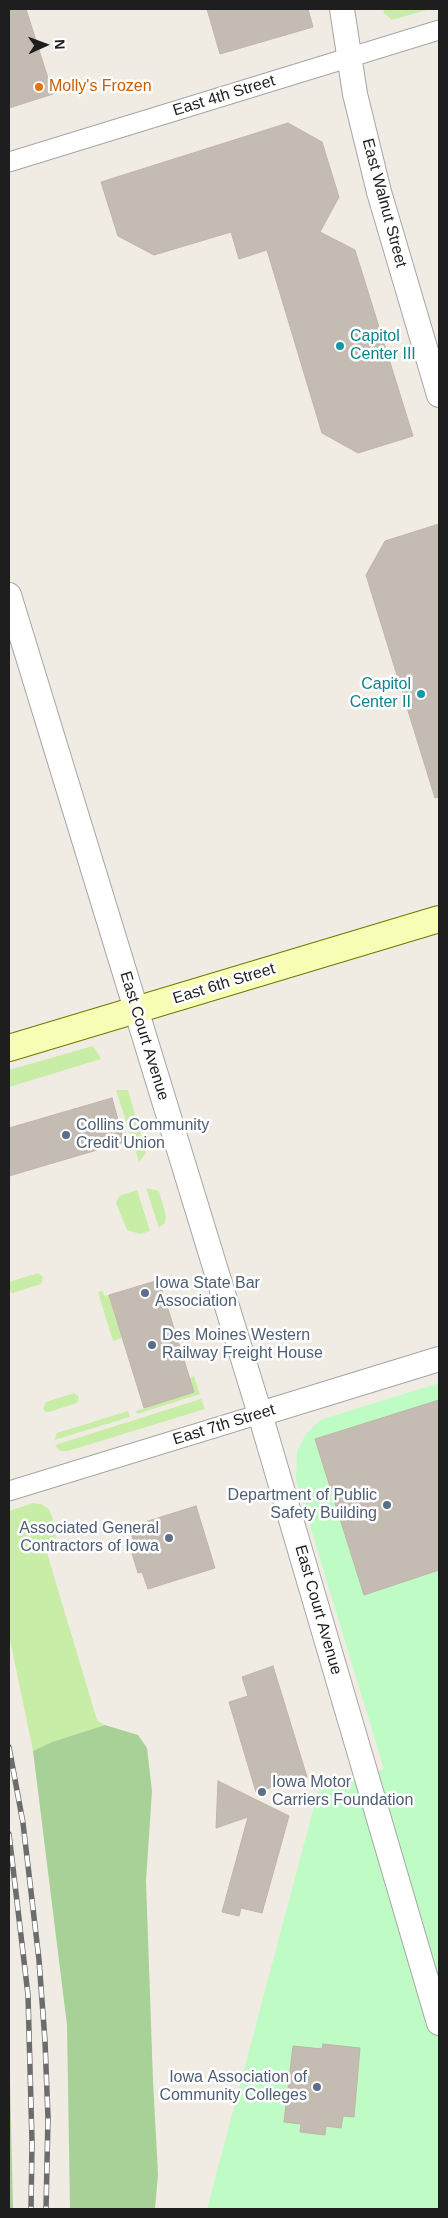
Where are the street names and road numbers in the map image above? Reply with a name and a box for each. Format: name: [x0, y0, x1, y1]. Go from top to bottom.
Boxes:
street label: East 4th Street: [171, 71, 277, 121]
street label: East Walnut Street: [358, 136, 410, 270]
street label: East 6th Street: [171, 959, 277, 1009]
street label: East Court Avenue: [115, 969, 173, 1103]
street label: East 7th Street: [171, 1400, 277, 1450]
street label: East Court Avenue: [290, 1543, 346, 1677]

